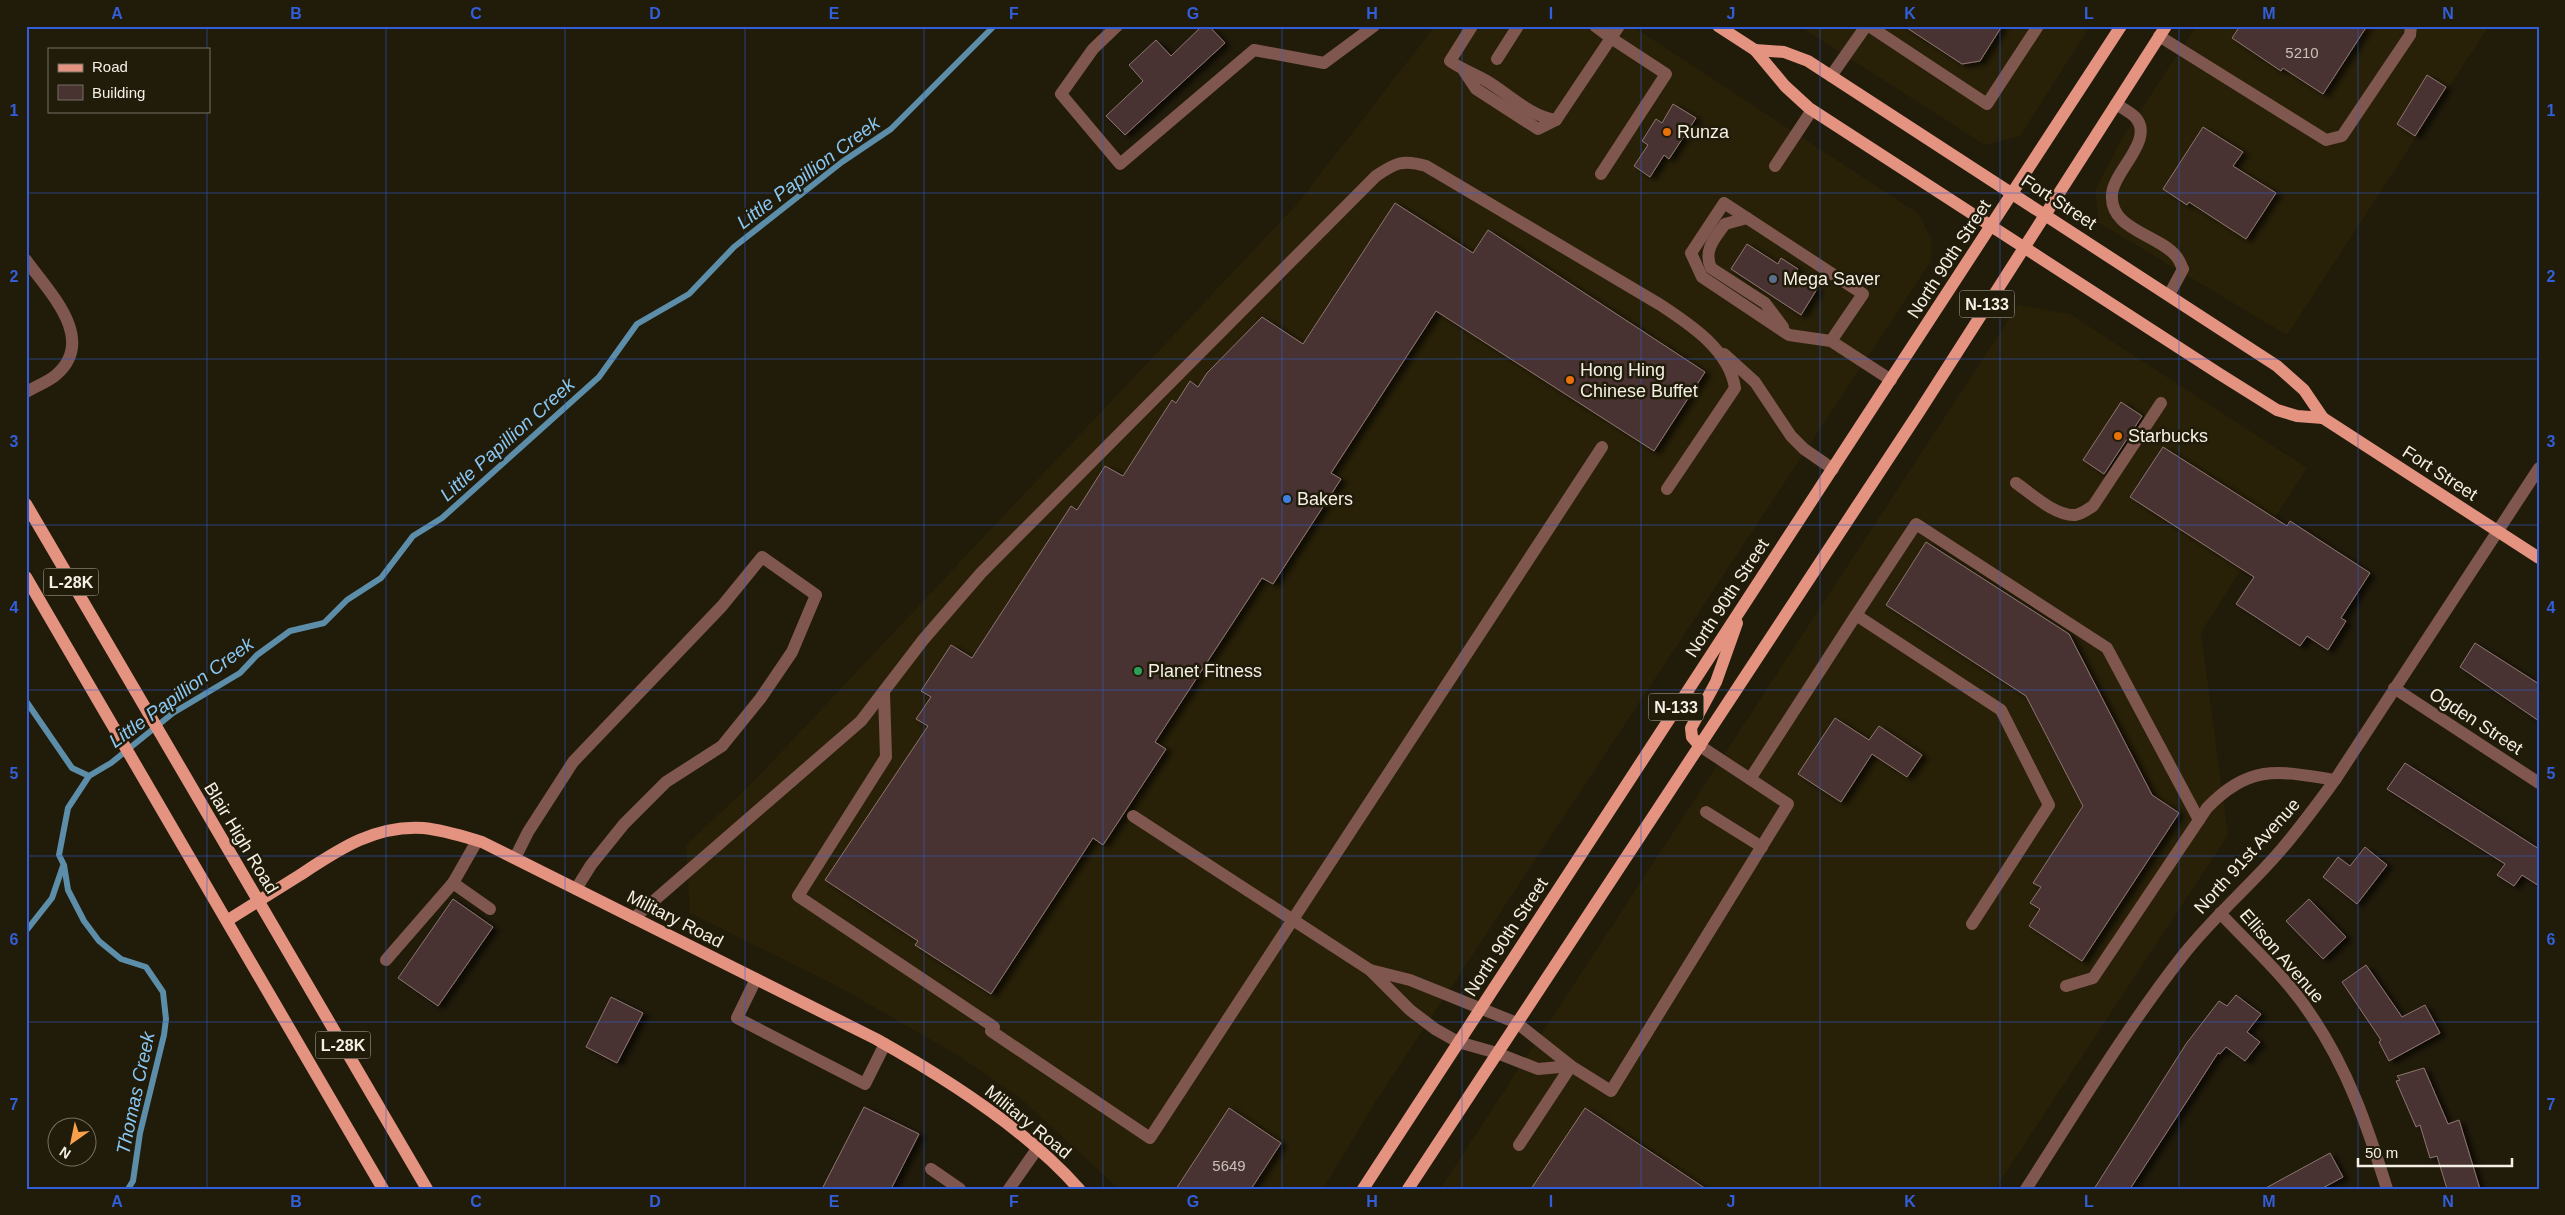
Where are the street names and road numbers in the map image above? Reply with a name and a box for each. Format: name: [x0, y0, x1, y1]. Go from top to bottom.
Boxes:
street label: Fort Street: [2018, 170, 2100, 234]
street label: North 90th Street: [1903, 196, 1995, 322]
road number: N-133: [1960, 290, 2014, 318]
street label: Fort Street: [2399, 441, 2481, 505]
street label: North 90th Street: [1681, 535, 1773, 661]
road number: L-28K: [44, 568, 98, 596]
street label: Ogden Street: [2426, 683, 2526, 759]
road number: N-133: [1648, 694, 1704, 720]
street label: Blair High Road: [200, 779, 282, 897]
street label: North 91st Avenue: [2190, 794, 2304, 918]
street label: North 90th Street: [1460, 874, 1552, 1000]
street label: Military Road: [624, 886, 726, 952]
street label: Ellison Avenue: [2236, 905, 2328, 1007]
road number: L-28K: [316, 1032, 370, 1058]
street label: Military Road: [981, 1081, 1075, 1163]

